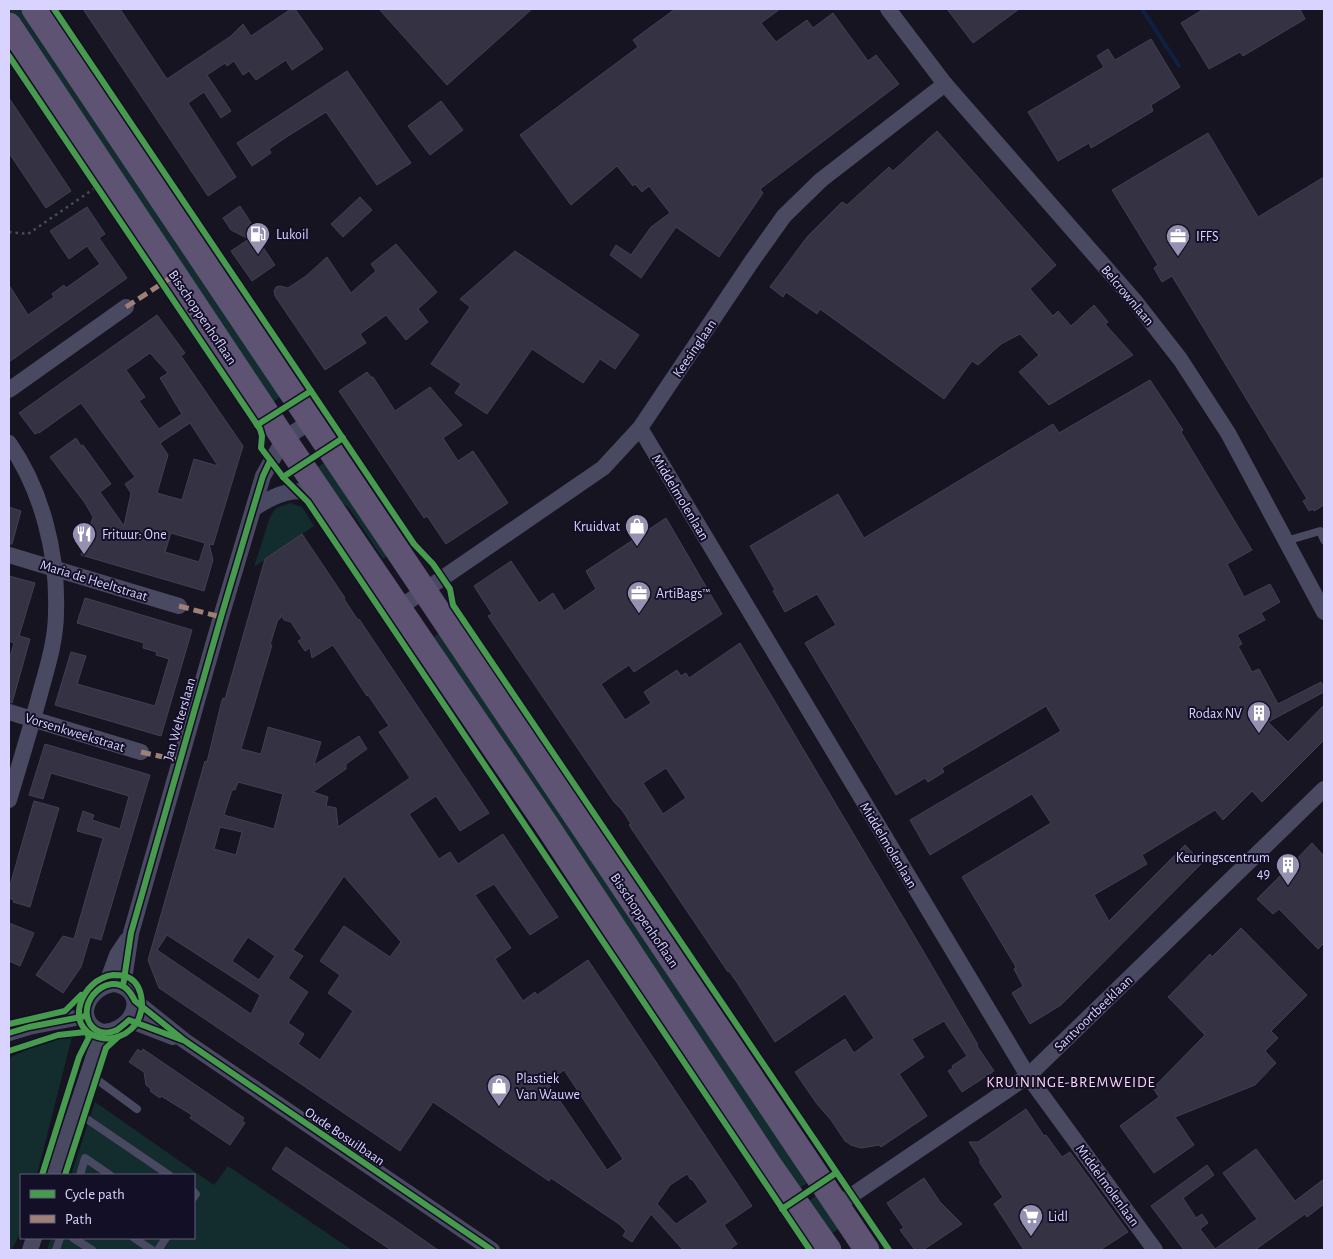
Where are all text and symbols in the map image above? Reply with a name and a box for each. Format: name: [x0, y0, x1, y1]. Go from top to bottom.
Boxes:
fuel station icon: Lukoil: [245, 221, 271, 255]
office icon: IFFS: [1165, 223, 1191, 257]
place label: Lukoil: [276, 228, 309, 242]
place label: IFFS: [1196, 230, 1219, 244]
street label: Belcrownlaan: [1098, 263, 1156, 328]
street label: Bisschoppenhoflaan: [165, 268, 239, 367]
street label: Keesinglaan: [670, 317, 719, 380]
street label: Middelmolenlaan: [649, 452, 711, 543]
shop icon: Kruidvat: [624, 513, 650, 547]
place label: Kruidvat: [574, 520, 621, 534]
restaurant icon: Frituur: One: [71, 521, 97, 555]
place label: Frituur: One: [102, 528, 167, 542]
street label: Maria de Heeltstraat: [38, 558, 150, 604]
office icon: ArtiBags™: [626, 580, 652, 614]
place label: ArtiBags™: [656, 587, 710, 601]
street label: Jan Welterslaan: [161, 676, 198, 762]
building icon: Rodax NV: [1246, 700, 1272, 734]
place label: Rodax NV: [1189, 707, 1242, 721]
street label: Vorsenkweekstraat: [23, 711, 127, 755]
street label: Middelmolenlaan: [857, 800, 919, 891]
place label: Keuringscentrum 49: [1176, 851, 1270, 881]
building icon: Keuringscentrum 49: [1275, 852, 1301, 886]
street label: Bisschoppenhoflaan: [607, 871, 681, 970]
street label: Santvoortbeeklaan: [1052, 973, 1135, 1054]
place label: Plastiek Van Wauwe: [516, 1072, 580, 1102]
shop icon: Plastiek Van Wauwe: [486, 1073, 512, 1107]
district label: KRUININGE-BREMWEIDE: [986, 1075, 1156, 1090]
street label: Oude Bosuilbaan: [302, 1105, 387, 1169]
street label: Middelmolenlaan: [1073, 1142, 1142, 1229]
legend: [20, 1174, 195, 1239]
text: Cycle path: [65, 1187, 125, 1202]
supermarket icon: Lidl: [1018, 1203, 1044, 1237]
place label: Lidl: [1048, 1210, 1068, 1224]
text: Path: [65, 1212, 92, 1227]

